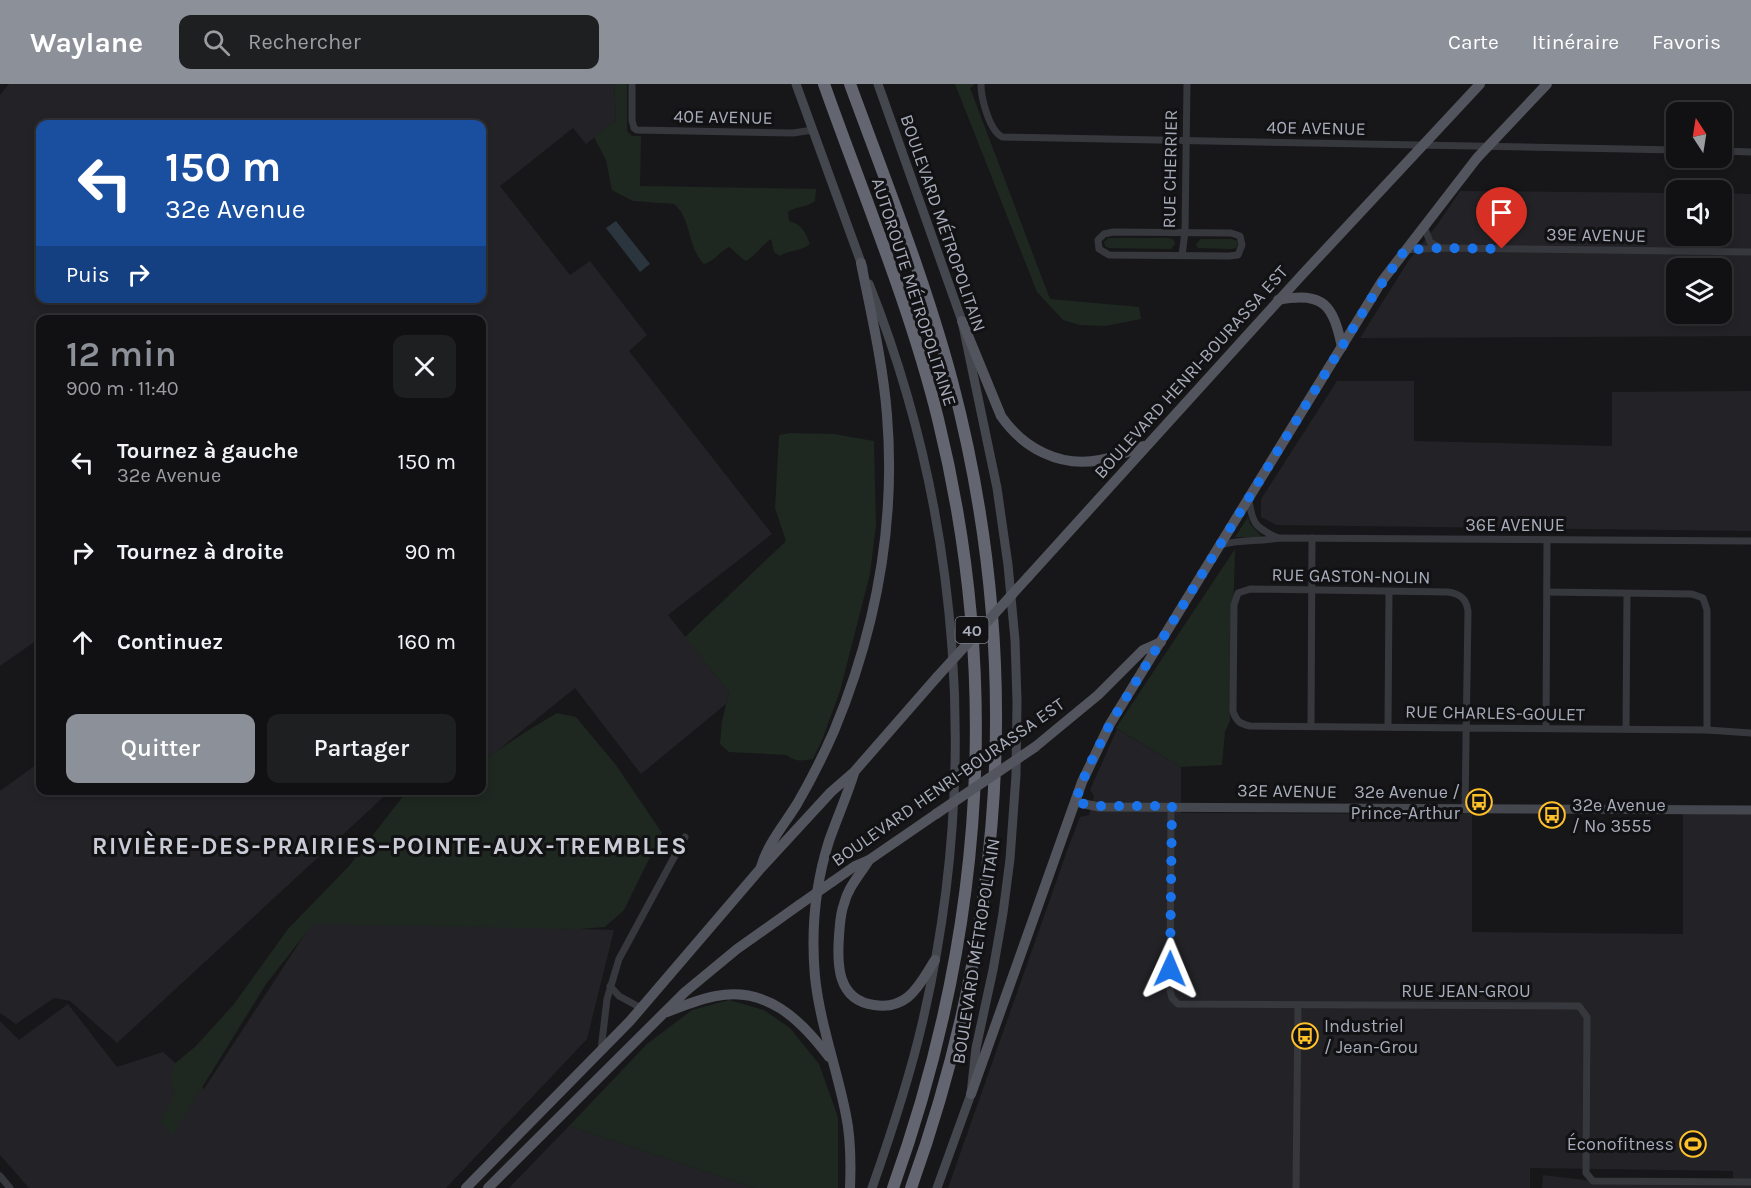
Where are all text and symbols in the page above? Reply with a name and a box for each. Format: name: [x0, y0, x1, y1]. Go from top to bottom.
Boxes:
search box: [179, 15, 599, 69]
text: Waylane: [30, 26, 143, 59]
icon: search: [200, 26, 233, 59]
text: Rechercher: [248, 29, 361, 55]
text: Carte: [1448, 30, 1499, 54]
text: Itinéraire: [1532, 30, 1619, 54]
text: Favoris: [1652, 30, 1721, 54]
north arrow: [1666, 102, 1732, 168]
map controls: [1666, 102, 1732, 324]
street label: 40E AVENUE: [673, 105, 773, 129]
street label: RUE CHERRIER: [1158, 110, 1182, 228]
street label: BOULEVARD MÉTROPOLITAIN: [895, 111, 991, 334]
street label: 40E AVENUE: [1266, 116, 1366, 140]
text: 150 m: [165, 142, 281, 192]
icon: left: [66, 144, 144, 222]
street label: AUTOROUTE MÉTROPOLITAINE: [867, 175, 962, 409]
button: sound: [1666, 180, 1732, 246]
pin: [1476, 187, 1527, 249]
text: 32e Avenue: [165, 193, 306, 225]
icon: arrive: [1485, 196, 1518, 229]
street label: 39E AVENUE: [1546, 223, 1646, 247]
icon: right: [122, 258, 155, 291]
button: layers: [1666, 258, 1732, 324]
street label: BOULEVARD HENRI-BOURASSA EST: [1089, 261, 1293, 483]
text: Puis: [66, 262, 110, 288]
text: 12 min: [66, 333, 177, 375]
button: close: [393, 335, 456, 398]
text: 900 m · 11:40: [66, 377, 179, 400]
text: Tournez à gauche: [117, 438, 298, 464]
icon: left: [66, 446, 99, 479]
text: 150 m: [397, 449, 456, 475]
text: 32e Avenue: [117, 464, 221, 487]
street label: 36E AVENUE: [1465, 514, 1565, 536]
icon: right: [66, 536, 99, 569]
text: Tournez à droite: [117, 539, 284, 565]
text: 90 m: [404, 539, 456, 565]
street label: RUE GASTON-NOLIN: [1271, 564, 1431, 588]
road number: 40: [956, 617, 988, 643]
icon: ahead: [66, 626, 99, 659]
text: Continuez: [117, 629, 223, 655]
text: 160 m: [397, 629, 456, 655]
street label: BOULEVARD HENRI-BOURASSA EST: [827, 693, 1069, 871]
street label: RUE CHARLES-GOULET: [1405, 700, 1585, 726]
button: Quitter: [66, 714, 255, 783]
button: Partager: [267, 714, 456, 783]
street label: 32E AVENUE: [1237, 779, 1337, 803]
place label: 32e Avenue / Prince-Arthur: [1351, 781, 1460, 824]
bus stop icon: 32e Avenue / Prince-Arthur: [1464, 787, 1494, 817]
place label: 32e Avenue / No 3555: [1572, 794, 1666, 837]
bus stop icon: 32e Avenue / No 3555: [1537, 800, 1567, 830]
district label: RIVIÈRE-DES-PRAIRIES–POINTE-AUX-TREMBLES: [92, 830, 688, 860]
street label: BOULEVARD MÉTROPOLITAIN: [946, 836, 1005, 1065]
position arrow: [1138, 937, 1202, 1001]
street label: RUE JEAN-GROU: [1401, 980, 1531, 1002]
place label: Industriel / Jean-Grou: [1324, 1015, 1418, 1058]
bus stop icon: Industriel / Jean-Grou: [1290, 1021, 1320, 1051]
sports icon: Éconofitness: [1678, 1129, 1708, 1159]
place label: Éconofitness: [1567, 1132, 1674, 1155]

